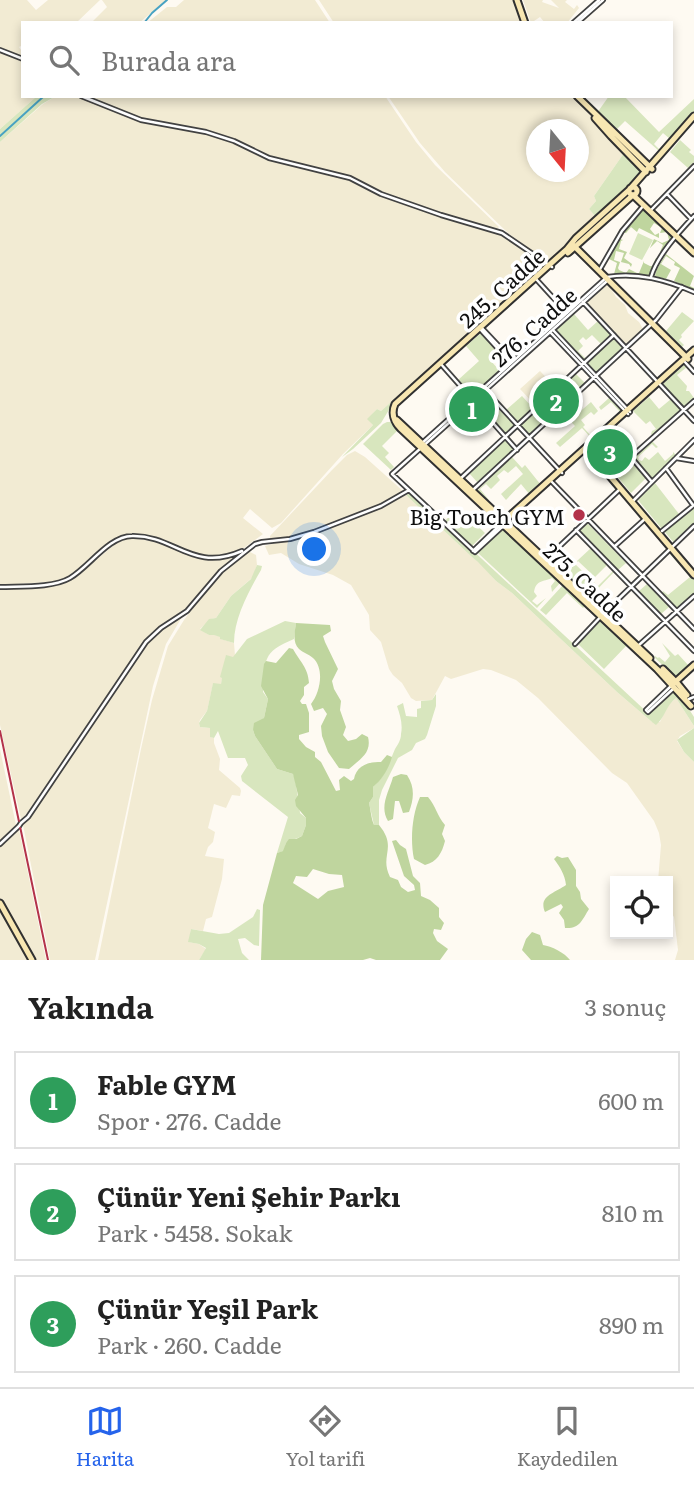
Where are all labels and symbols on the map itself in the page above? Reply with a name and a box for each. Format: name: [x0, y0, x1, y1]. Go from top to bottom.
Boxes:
north arrow: [526, 119, 589, 182]
street label: 245. Cadde: [451, 240, 551, 334]
street label: 276. Cadde: [483, 279, 583, 373]
pin: 2: [533, 375, 579, 427]
pin: 1: [449, 383, 495, 435]
pin: 3: [587, 426, 633, 478]
place label: Big Touch GYM: [409, 500, 565, 531]
marker: Big Touch GYM: [571, 507, 587, 523]
your location: [297, 532, 331, 566]
street label: 275. Cadde: [537, 534, 635, 628]

